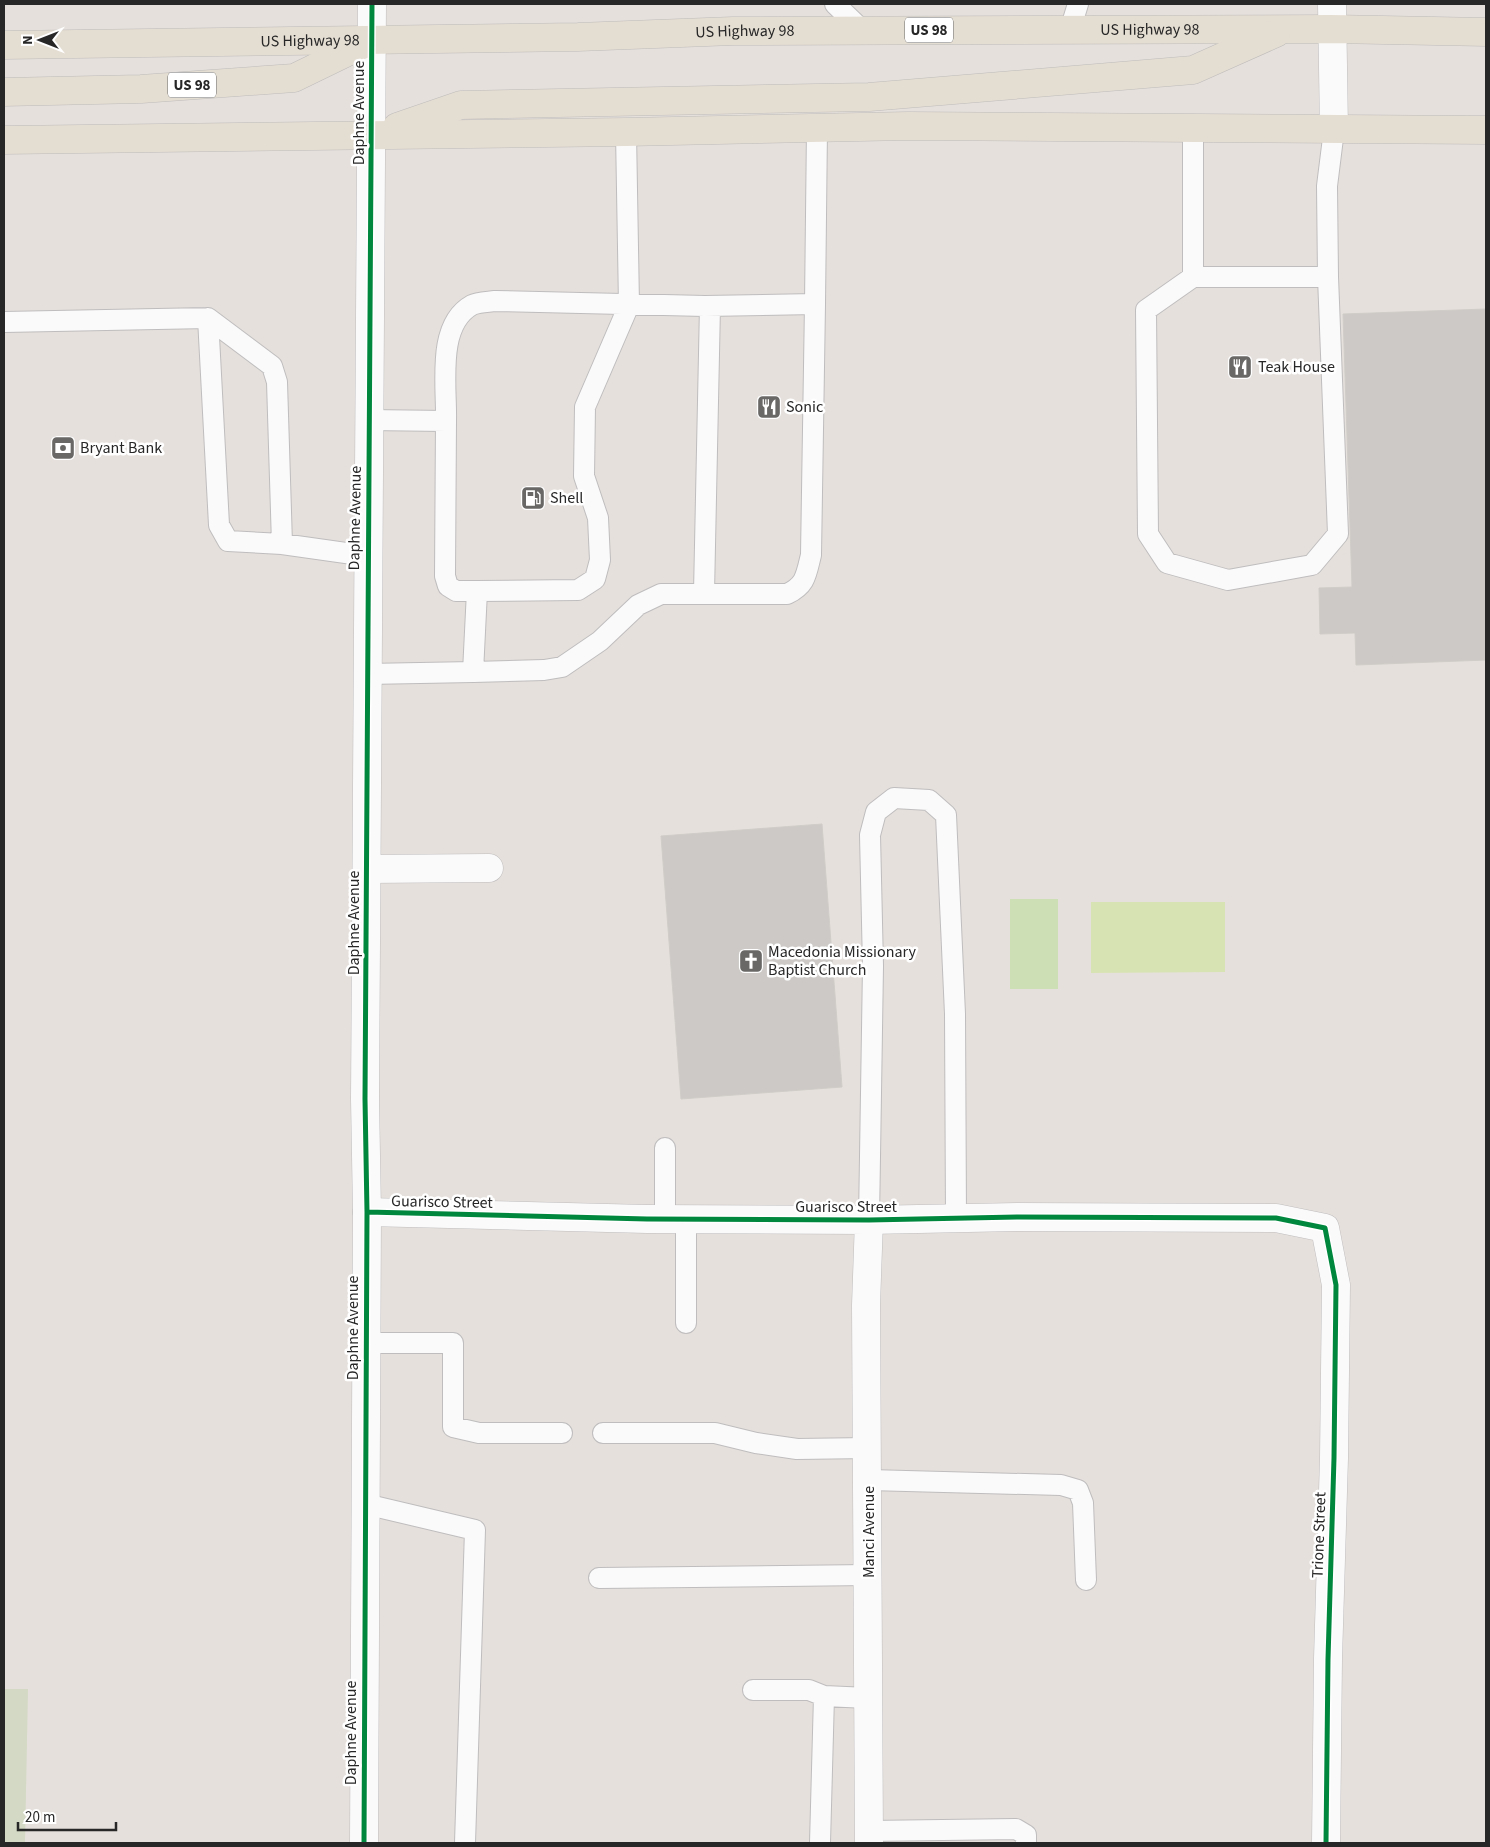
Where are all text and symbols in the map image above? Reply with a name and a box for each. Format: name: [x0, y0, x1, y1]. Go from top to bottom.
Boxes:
north arrow: [15, 15, 65, 65]
road number: US 98: [905, 18, 953, 42]
street label: US Highway 98: [1100, 18, 1199, 41]
street label: US Highway 98: [695, 20, 794, 43]
street label: US Highway 98: [260, 29, 360, 52]
text: N: [18, 35, 38, 45]
street label: Daphne Avenue: [348, 61, 370, 165]
road number: US 98: [168, 72, 216, 98]
restaurant icon: Teak House: [1227, 354, 1253, 380]
place label: Teak House: [1258, 356, 1335, 378]
restaurant icon: Sonic: [756, 394, 782, 420]
place label: Sonic: [786, 396, 823, 418]
bank icon: Bryant Bank: [50, 435, 76, 461]
place label: Bryant Bank: [80, 437, 162, 459]
street label: Daphne Avenue: [343, 465, 367, 571]
fuel station icon: Shell: [520, 485, 546, 511]
place label: Shell: [550, 487, 583, 509]
street label: Daphne Avenue: [343, 871, 365, 975]
place label: Macedonia Missionary Baptist Church: [768, 941, 916, 981]
church icon: Macedonia Missionary Baptist Church: [738, 948, 764, 974]
street label: Guarisco Street: [391, 1190, 494, 1214]
street label: Guarisco Street: [795, 1196, 897, 1218]
street label: Daphne Avenue: [342, 1276, 364, 1380]
street label: Manci Avenue: [858, 1486, 880, 1578]
street label: Trione Street: [1307, 1491, 1332, 1578]
street label: Daphne Avenue: [340, 1681, 362, 1785]
scale bar: [18, 1800, 115, 1832]
text: 20 m: [25, 1807, 55, 1828]

